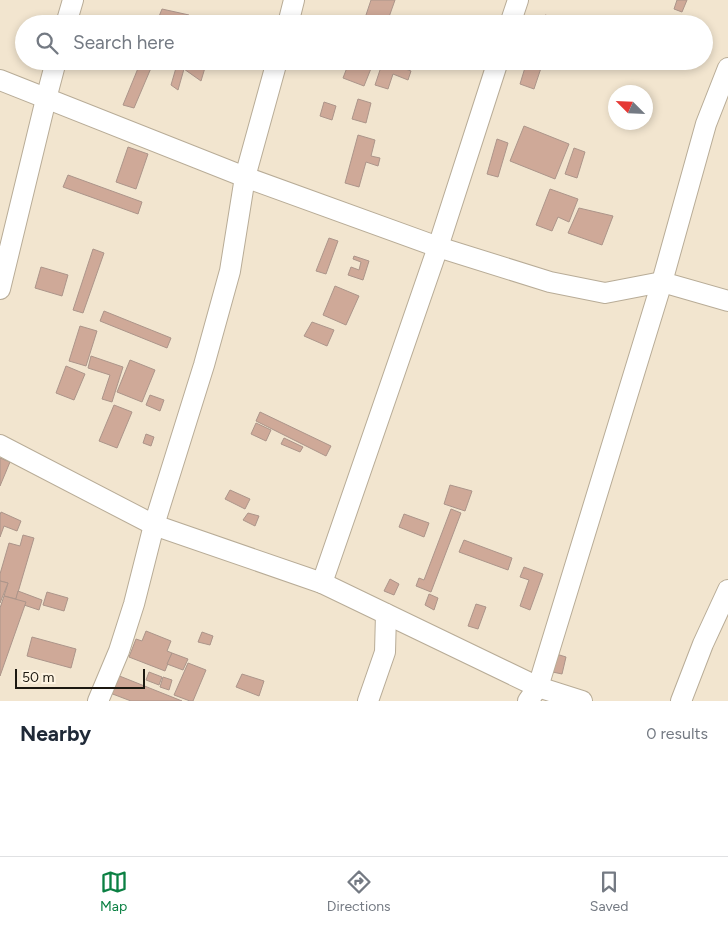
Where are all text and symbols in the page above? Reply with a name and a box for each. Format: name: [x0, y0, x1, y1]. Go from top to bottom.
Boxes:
search box: [15, 15, 713, 70]
icon: search: [33, 29, 61, 57]
text: Search here: [73, 31, 175, 54]
north arrow: [608, 85, 653, 130]
scale bar: [15, 666, 145, 689]
text: 50 m: [22, 669, 54, 686]
text: Nearby: [20, 721, 91, 746]
text: 0 results: [646, 724, 708, 743]
tab: Map: [100, 868, 128, 915]
tab: Directions: [327, 868, 391, 915]
tab: Saved: [590, 868, 628, 915]

